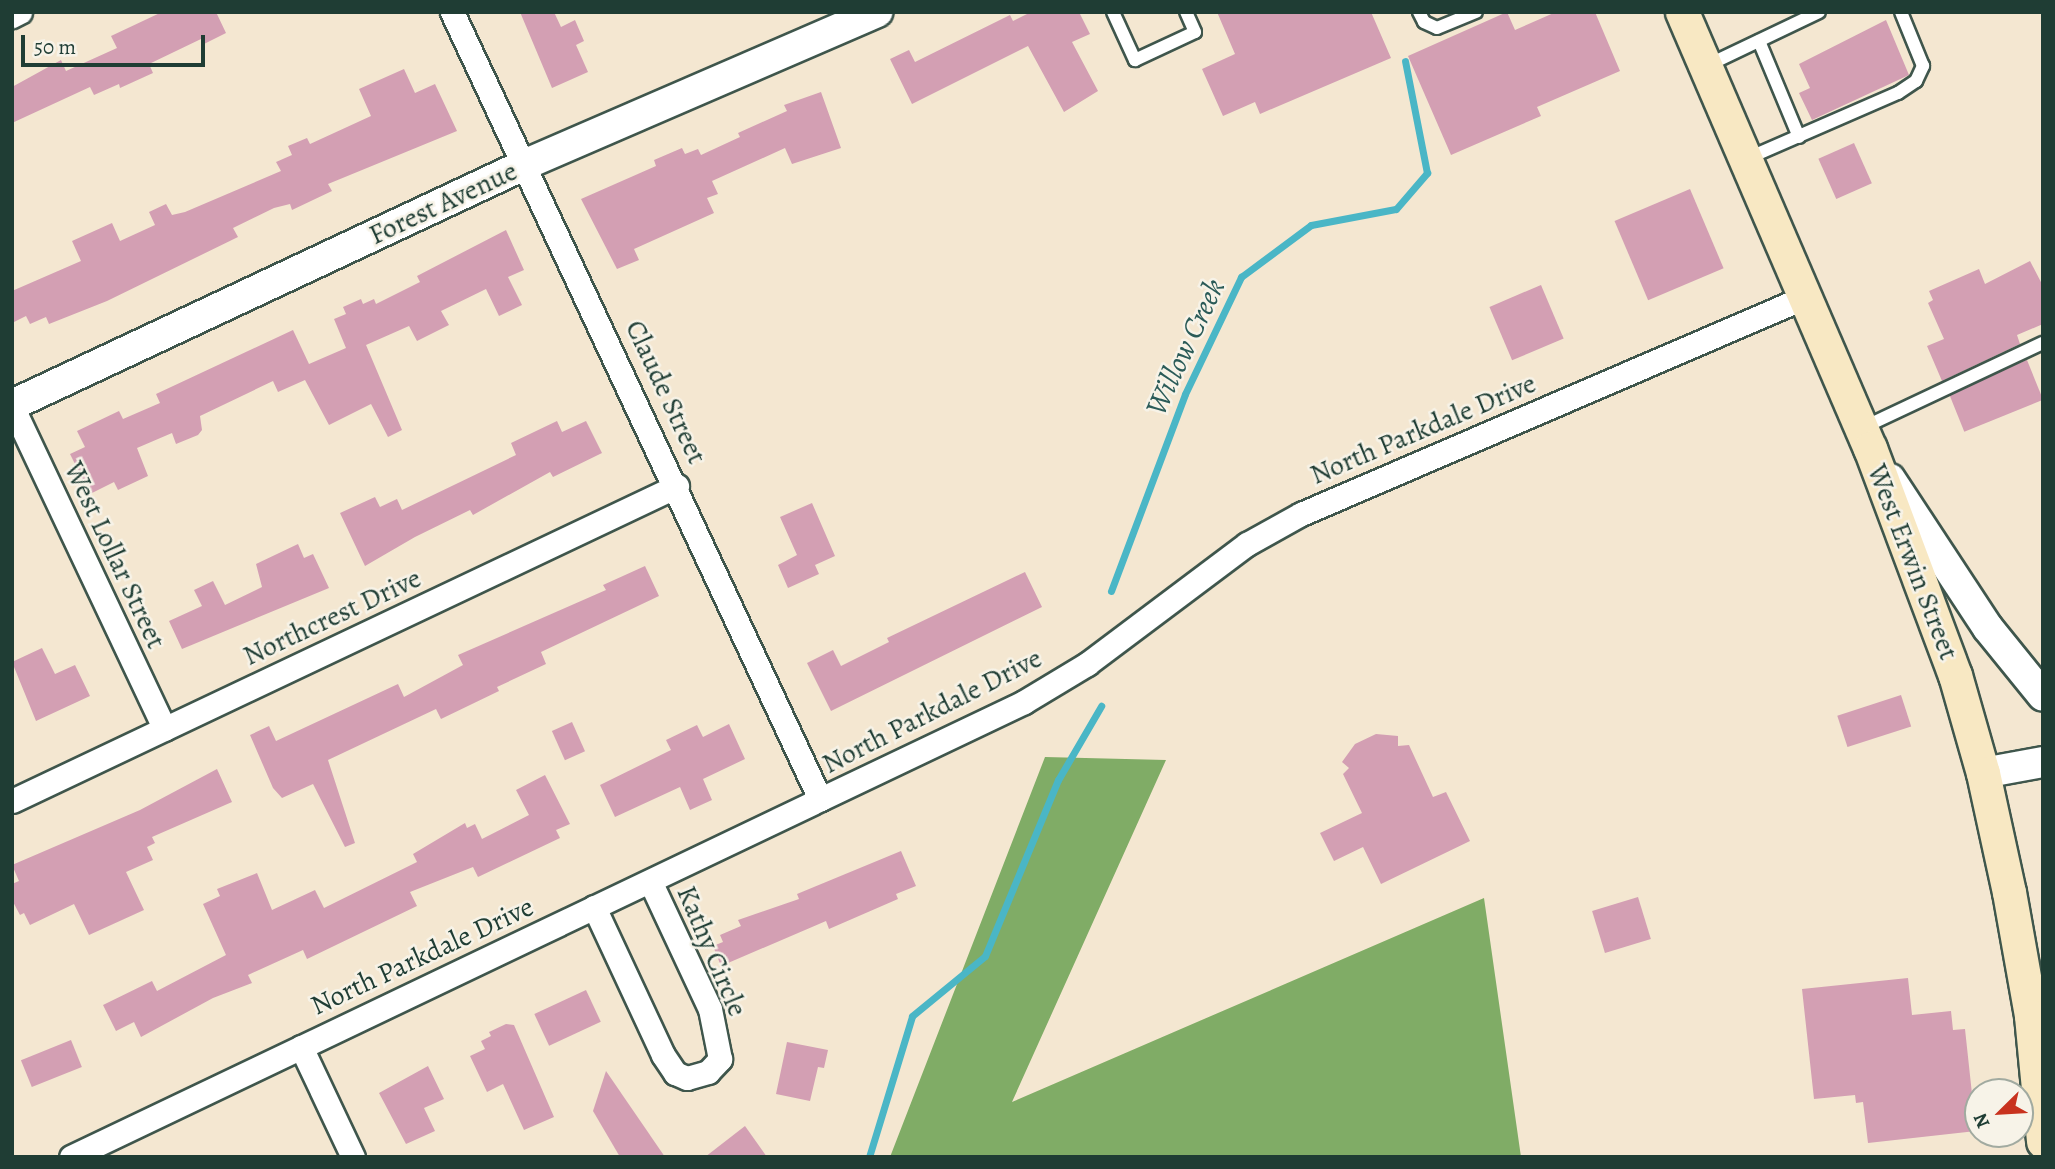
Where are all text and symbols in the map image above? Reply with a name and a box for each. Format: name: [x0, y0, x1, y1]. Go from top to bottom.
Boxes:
scale bar: [24, 21, 208, 65]
text: 50 m: [34, 33, 76, 61]
street label: Forest Avenue: [364, 154, 522, 252]
water label: Willow Creek: [1138, 273, 1232, 421]
street label: Claude Street: [618, 315, 714, 469]
street label: North Parkdale Drive: [1305, 366, 1541, 492]
street label: West Lollar Street: [57, 456, 173, 654]
street label: West Erwin Street: [1860, 459, 1966, 665]
street label: Northcrest Drive: [238, 561, 426, 673]
street label: North Parkdale Drive: [817, 641, 1047, 781]
street label: Kathy Circle: [669, 881, 755, 1021]
street label: North Parkdale Drive: [305, 890, 539, 1022]
north arrow: [1964, 1078, 2034, 1148]
text: N: [1967, 1109, 1996, 1132]

